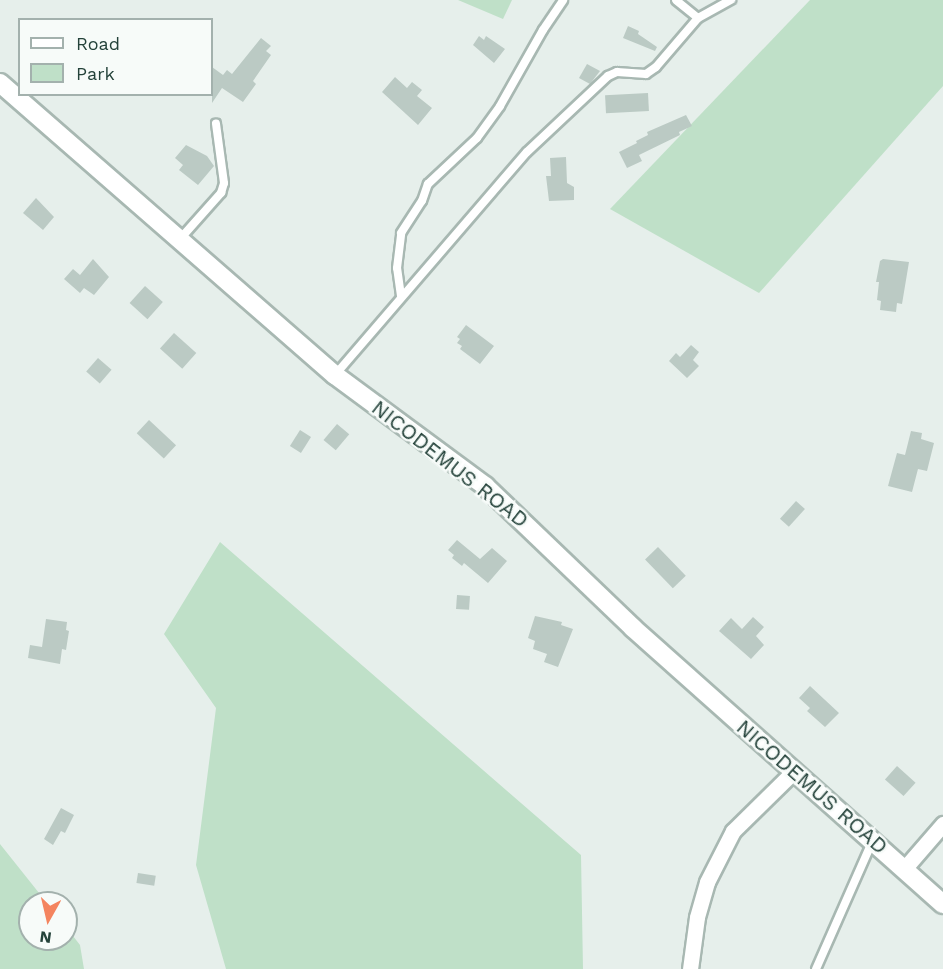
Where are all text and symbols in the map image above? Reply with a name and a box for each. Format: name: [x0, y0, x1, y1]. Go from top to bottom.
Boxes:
legend: [18, 18, 213, 96]
text: Road: [76, 33, 120, 54]
text: Park: [76, 63, 115, 84]
street label: NICODEMUS ROAD: [367, 395, 533, 533]
street label: NICODEMUS ROAD: [731, 715, 893, 859]
north arrow: [18, 891, 78, 951]
text: N: [39, 927, 53, 948]

